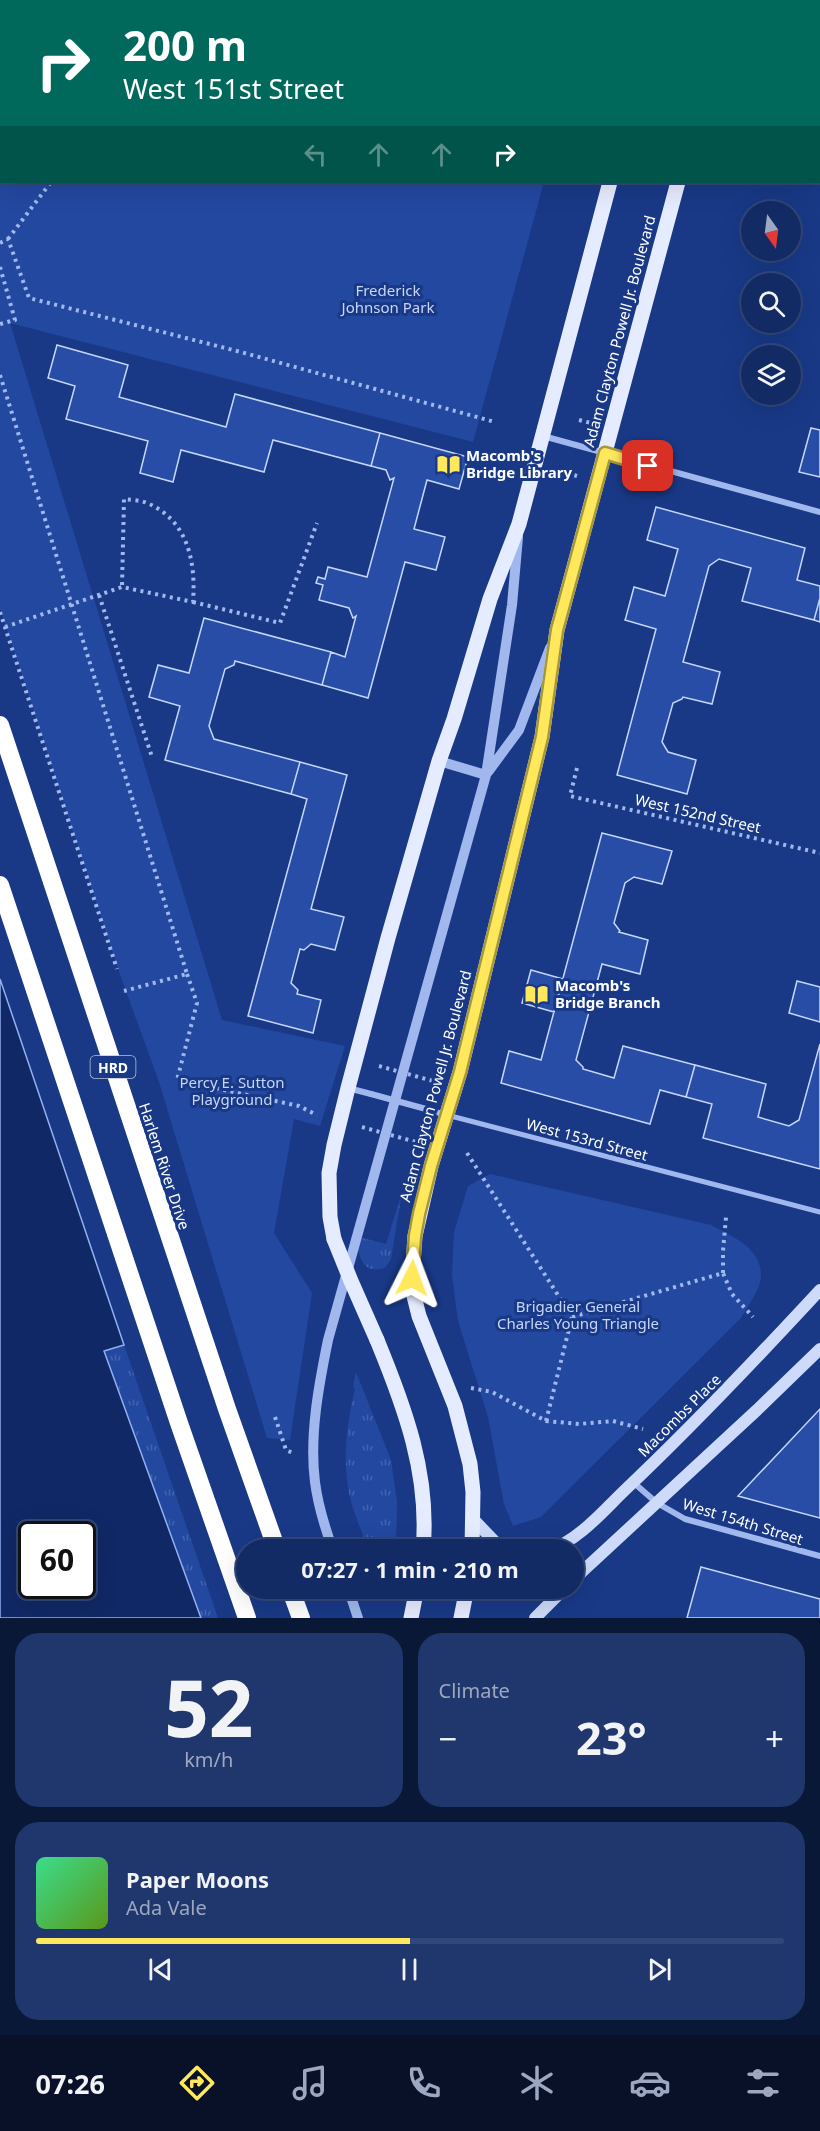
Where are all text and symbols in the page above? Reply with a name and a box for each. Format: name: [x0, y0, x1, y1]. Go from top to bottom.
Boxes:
text: 200 m: [123, 16, 247, 73]
icon: right: [24, 24, 102, 102]
text: West 151st Street: [123, 70, 344, 107]
icon: left: [299, 138, 332, 171]
icon: ahead: [362, 138, 395, 171]
icon: ahead: [425, 138, 458, 171]
icon: right: [488, 138, 521, 171]
north arrow: [741, 201, 801, 261]
map controls: [741, 201, 801, 405]
street label: Adam Clayton Powell Jr. Boulevard: [578, 213, 660, 449]
button: search: [741, 273, 801, 333]
park label: Frederick Johnson Park: [340, 280, 434, 317]
button: layers: [741, 345, 801, 405]
pin: [622, 440, 673, 491]
place label: Macomb's Bridge Library: [466, 445, 572, 482]
icon: arrive: [631, 449, 664, 482]
library icon: Macomb's Bridge Library: [435, 451, 461, 477]
street label: West 152nd Street: [633, 789, 763, 837]
street label: Adam Clayton Powell Jr. Boulevard: [394, 968, 476, 1204]
place label: Macomb's Bridge Branch: [555, 975, 661, 1012]
library icon: Macomb's Bridge Branch: [524, 981, 550, 1007]
road number: HRD: [90, 1056, 136, 1078]
park label: Percy E. Sutton Playground: [179, 1072, 285, 1109]
street label: Harlem River Drive: [135, 1100, 195, 1232]
street label: West 153rd Street: [524, 1113, 651, 1165]
position arrow: [380, 1246, 444, 1310]
park label: Brigadier General Charles Young Triangle: [497, 1296, 659, 1333]
street label: Macombs Place: [633, 1369, 725, 1461]
street label: West 154th Street: [680, 1493, 806, 1549]
speed limit sign: 60: [18, 1521, 96, 1599]
text: 07:27 · 1 min · 210 m: [301, 1554, 519, 1584]
text: 52: [164, 1654, 253, 1760]
text: Climate: [439, 1677, 510, 1704]
text: 23°: [576, 1707, 647, 1768]
text: −: [439, 1716, 457, 1761]
text: +: [765, 1716, 784, 1761]
text: km/h: [184, 1746, 233, 1773]
text: Paper Moons: [126, 1864, 269, 1894]
text: Ada Vale: [126, 1894, 207, 1921]
icon: previous: [144, 1953, 177, 1986]
icon: pause: [393, 1953, 426, 1986]
icon: next: [643, 1953, 676, 1986]
icon: directions: [176, 2062, 218, 2104]
icon: music: [289, 2062, 331, 2104]
icon: phone: [403, 2062, 445, 2104]
icon: climate: [516, 2062, 558, 2104]
icon: car: [629, 2062, 671, 2104]
icon: filters: [742, 2062, 784, 2104]
text: 07:26: [36, 2065, 105, 2102]

